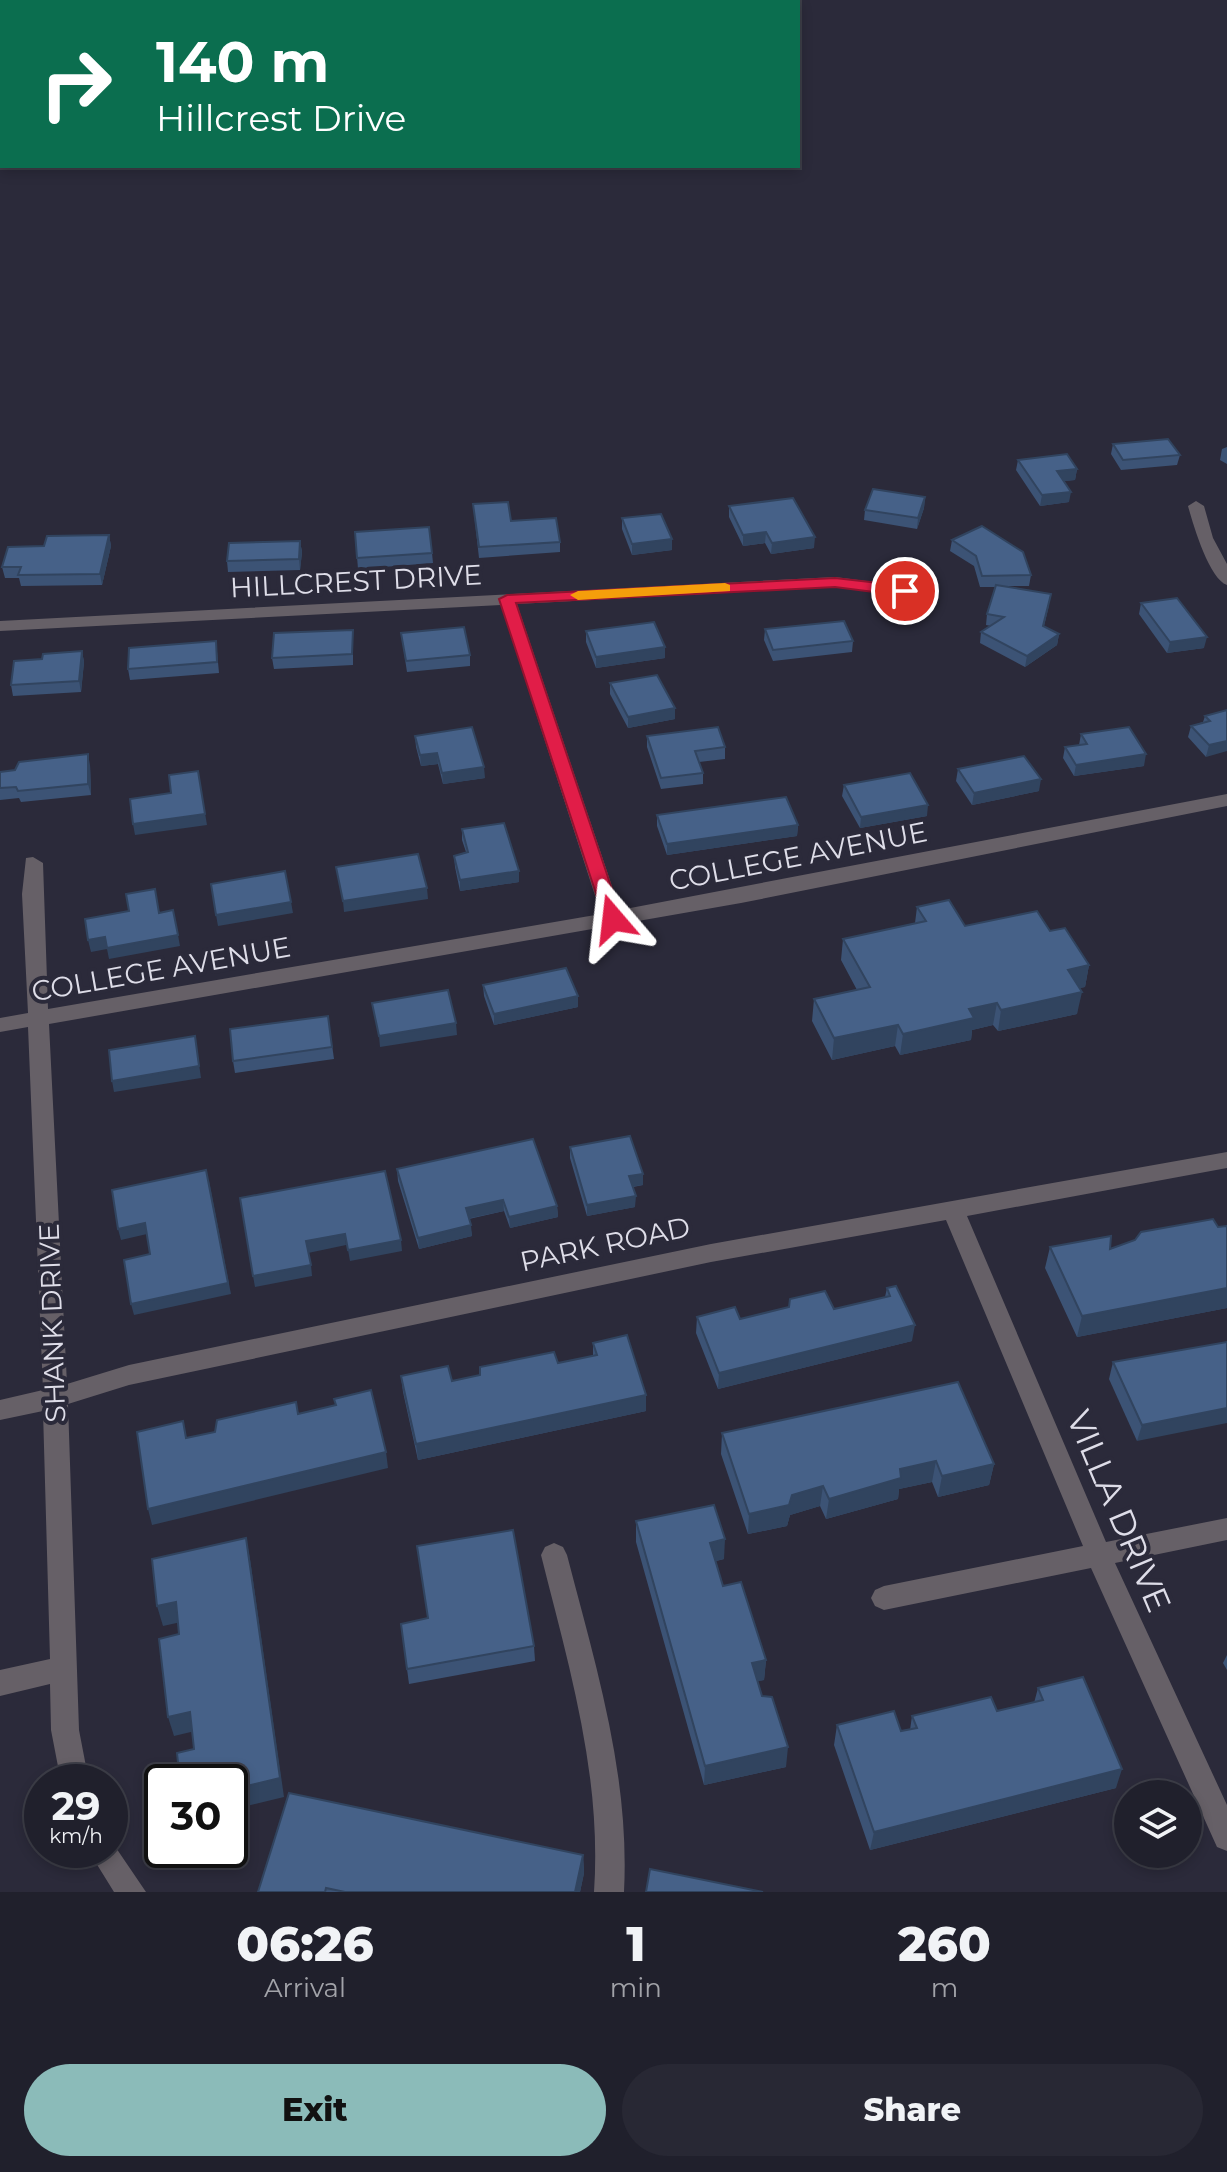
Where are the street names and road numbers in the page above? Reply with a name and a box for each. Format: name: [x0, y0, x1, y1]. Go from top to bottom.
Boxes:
street label: HILLCREST DRIVE: [229, 557, 483, 605]
street label: COLLEGE AVENUE: [666, 814, 930, 898]
street label: COLLEGE AVENUE: [29, 929, 293, 1009]
street label: PARK ROAD: [517, 1209, 693, 1279]
street label: SHANK DRIVE: [32, 1223, 72, 1423]
street label: VILLA DRIVE: [1058, 1404, 1180, 1618]

